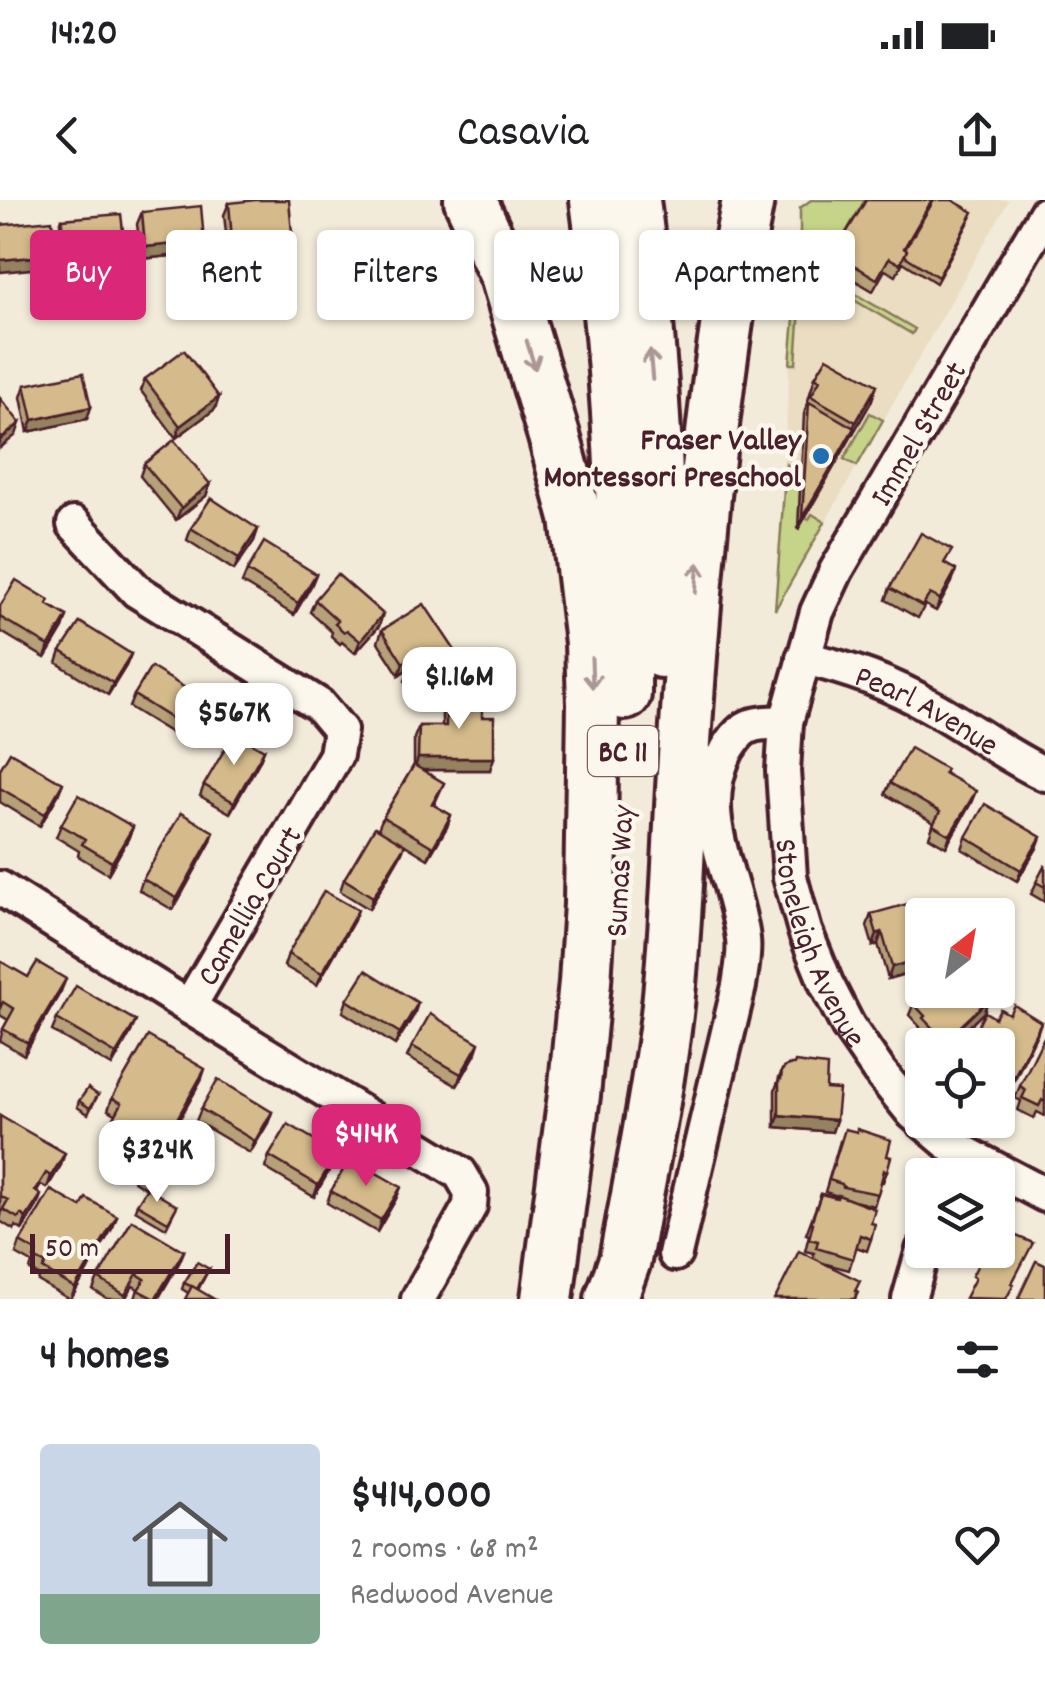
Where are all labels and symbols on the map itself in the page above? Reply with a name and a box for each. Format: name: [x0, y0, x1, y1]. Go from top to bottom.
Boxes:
one-way arrow: [523, 339, 541, 371]
one-way arrow: [642, 350, 661, 382]
street label: Immel Street: [861, 354, 982, 517]
place label: Fraser Valley Montessori Preschool: [544, 420, 802, 503]
marker: Fraser Valley Montessori Preschool: [810, 445, 832, 467]
one-way arrow: [687, 563, 706, 595]
pin: $1.16M: [378, 647, 540, 732]
street label: Pearl Avenue: [847, 656, 1006, 770]
one-way arrow: [583, 657, 602, 689]
pin: $567K: [164, 683, 304, 768]
road number: BC 11: [588, 726, 658, 776]
street label: Sumas Way: [597, 803, 649, 938]
street label: Camellia Court: [188, 819, 317, 996]
street label: Stoneleigh Avenue: [760, 837, 875, 1059]
north arrow: [905, 898, 1015, 1008]
pin: $414K: [296, 1104, 436, 1189]
pin: $324K: [87, 1120, 227, 1205]
scale bar: [30, 1229, 230, 1274]

